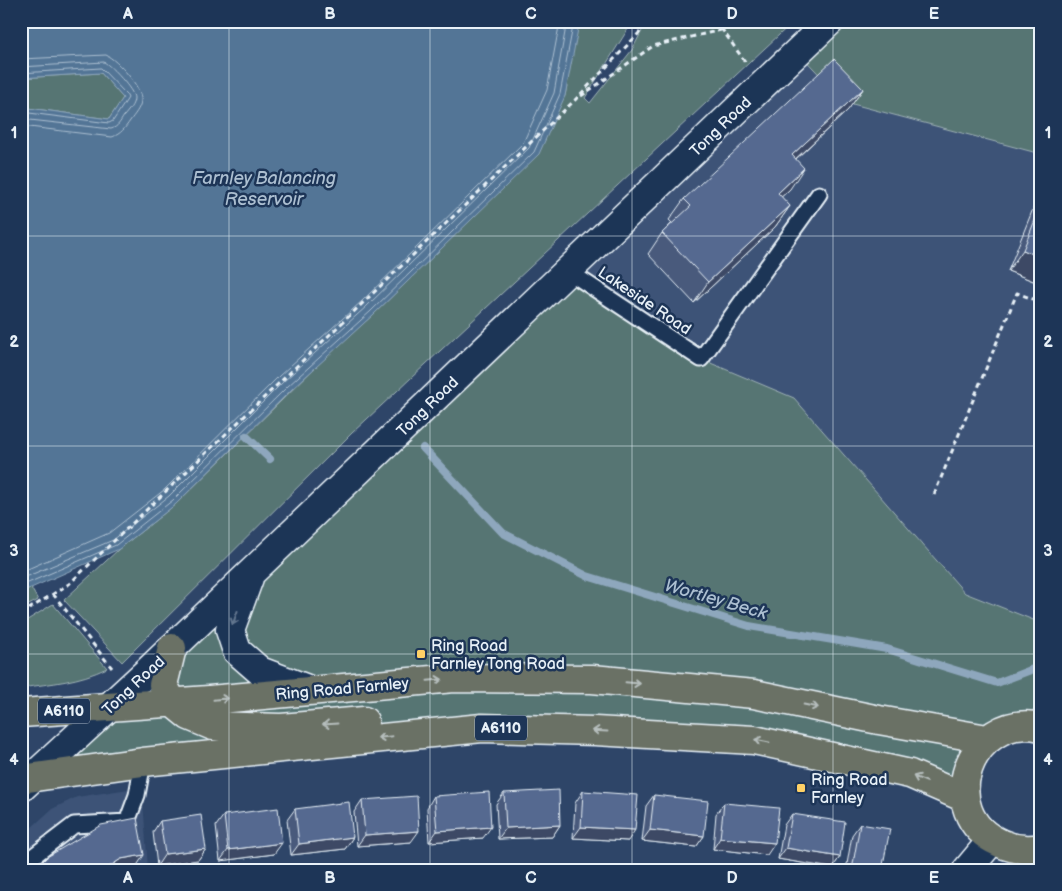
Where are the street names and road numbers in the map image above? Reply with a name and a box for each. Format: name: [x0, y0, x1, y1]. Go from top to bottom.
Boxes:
street label: Tong Road: [686, 93, 756, 161]
street label: Lakeside Road: [594, 263, 694, 339]
street label: Tong Road: [393, 373, 463, 441]
street label: Tong Road: [99, 652, 169, 720]
street label: Ring Road Farnley: [275, 674, 410, 705]
road number: A6110: [38, 698, 90, 724]
road number: A6110: [475, 716, 527, 740]

